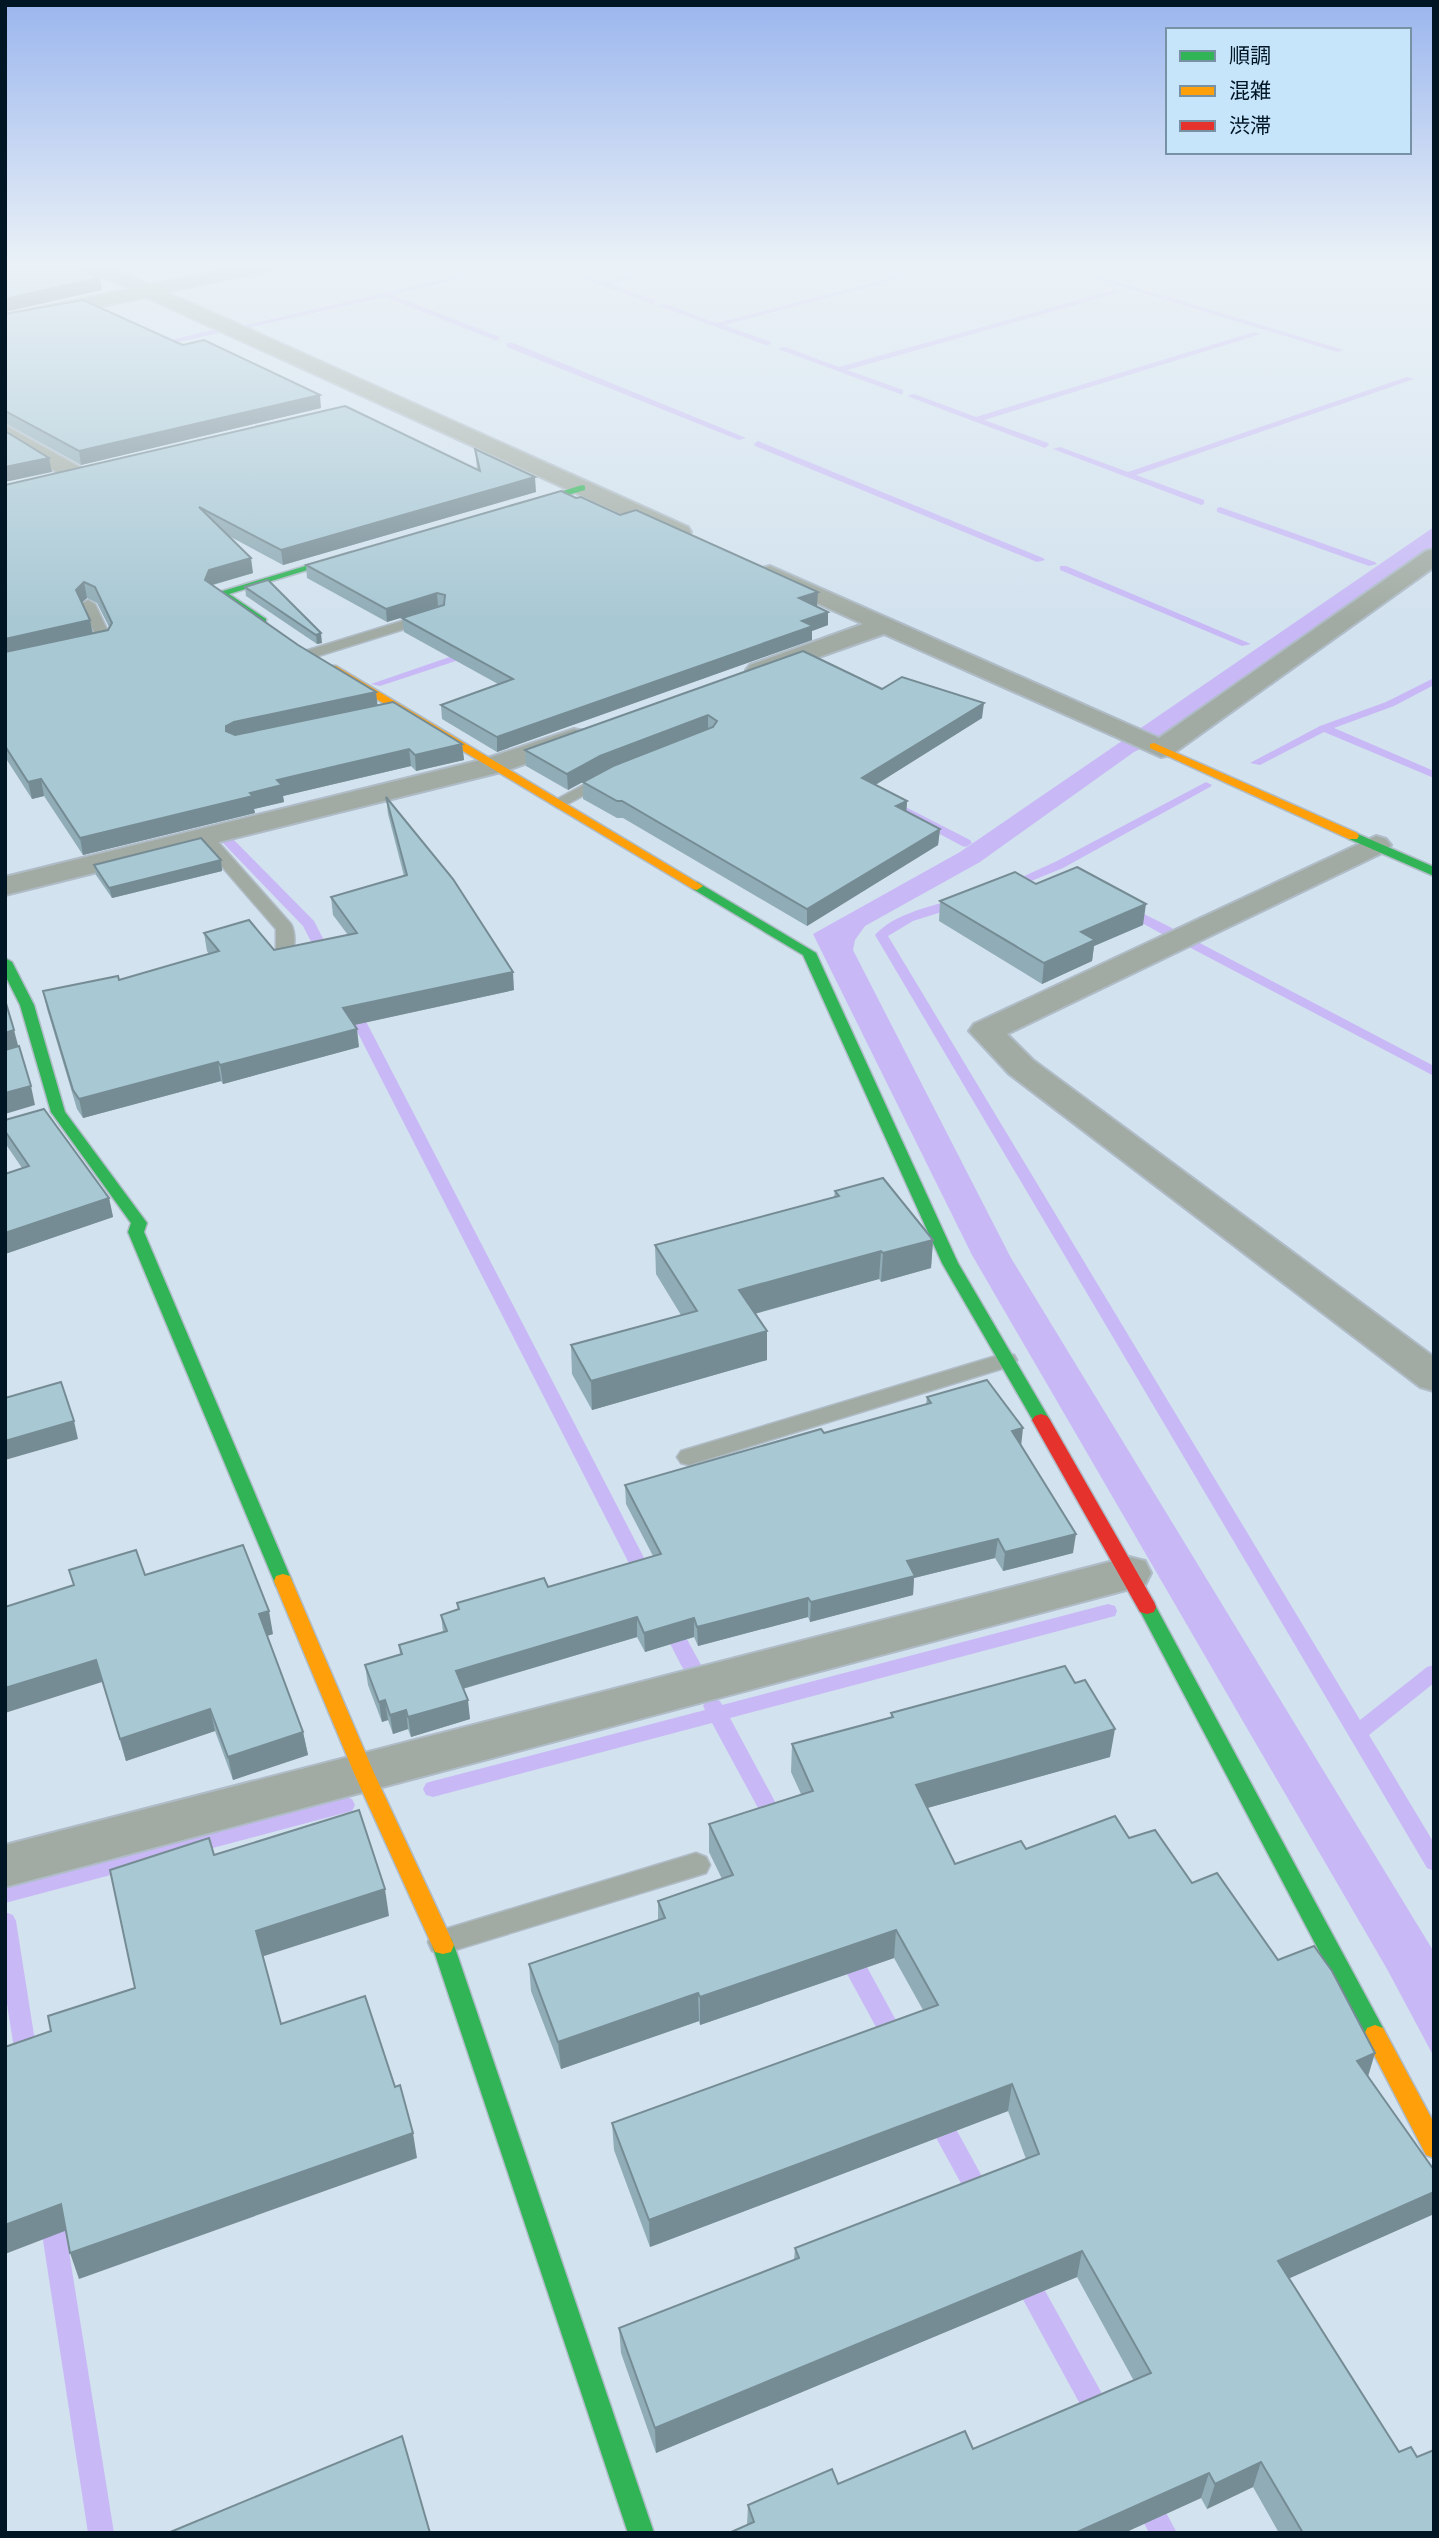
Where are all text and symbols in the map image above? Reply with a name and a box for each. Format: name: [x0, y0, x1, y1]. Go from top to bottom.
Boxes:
legend: [1166, 28, 1411, 154]
text: 順調: [1229, 43, 1271, 68]
text: 混雑: [1229, 78, 1271, 103]
text: 渋滞: [1229, 113, 1271, 138]

